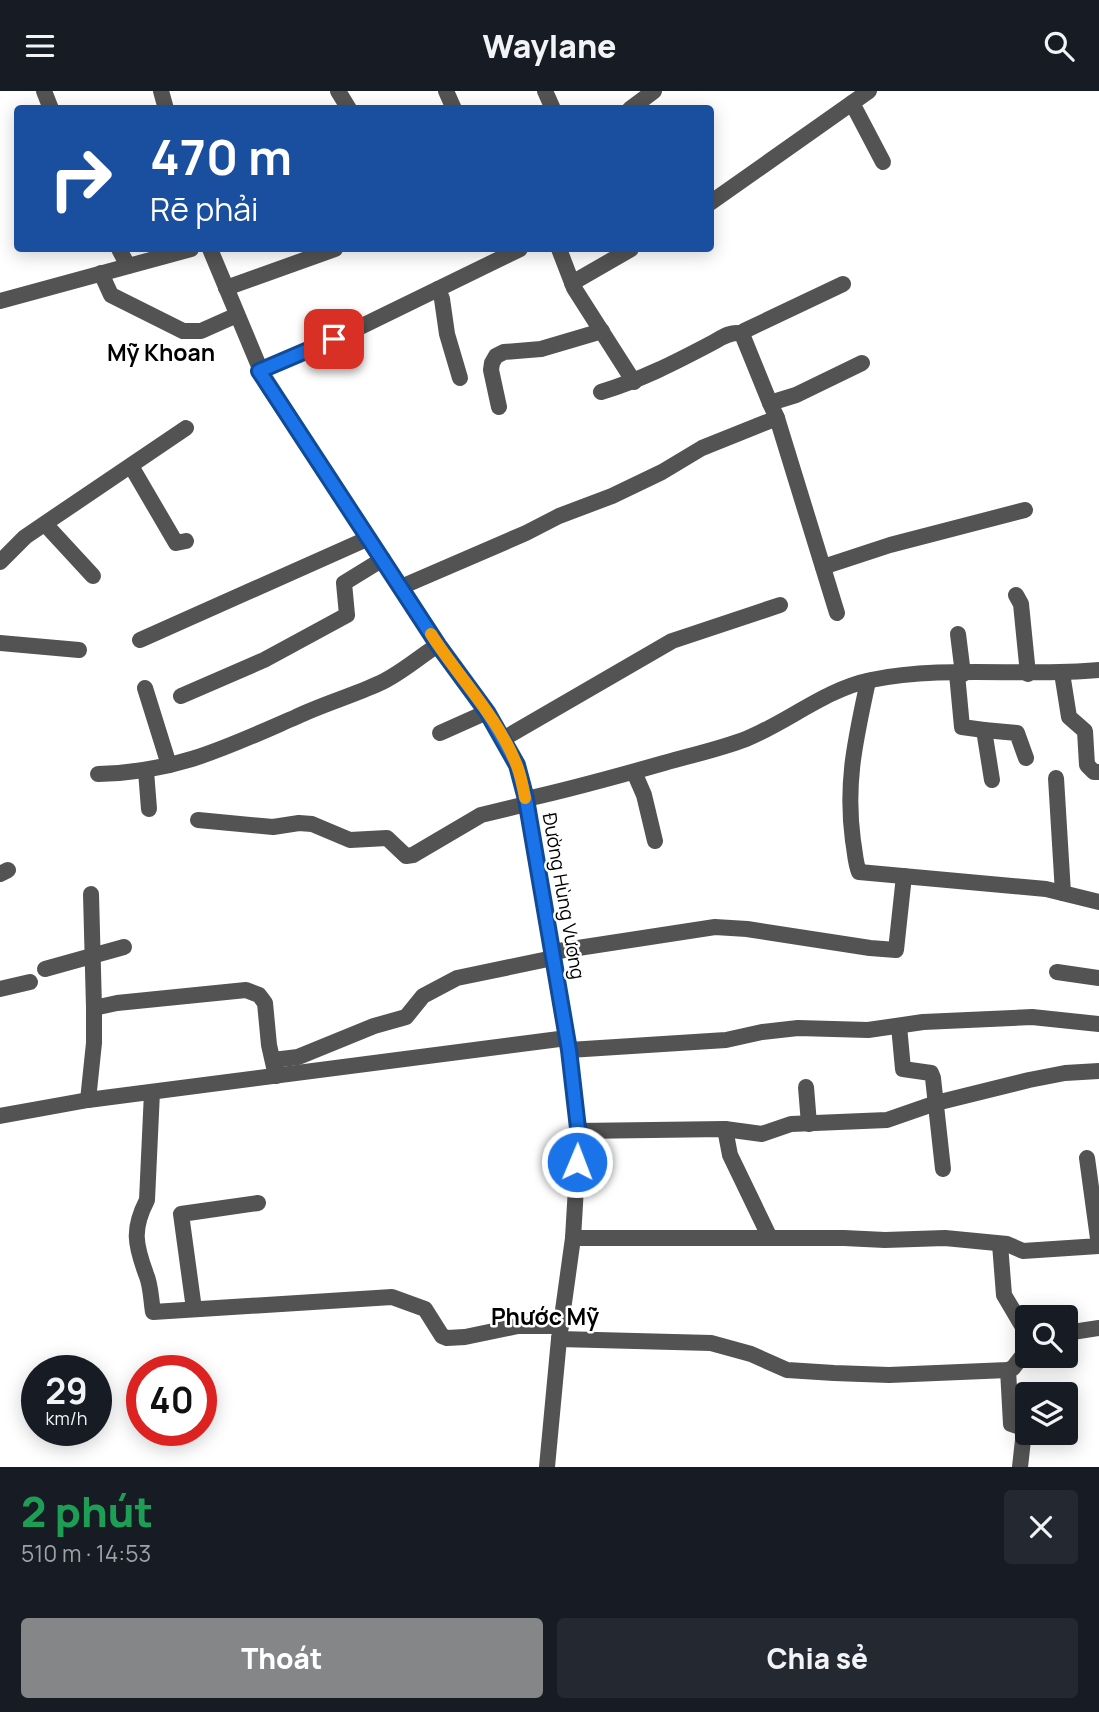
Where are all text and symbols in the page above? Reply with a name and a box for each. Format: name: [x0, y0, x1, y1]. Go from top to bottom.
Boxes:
text: Waylane: [483, 24, 616, 68]
icon: menu: [21, 27, 59, 65]
icon: search: [1040, 27, 1078, 65]
text: 470 m: [150, 123, 292, 190]
icon: right: [35, 133, 126, 224]
text: Rẽ phải: [150, 187, 258, 231]
pin: [304, 309, 364, 369]
icon: arrive: [315, 320, 353, 358]
district label: Mỹ Khoan: [107, 336, 215, 368]
street label: Đường Hùng Vương: [537, 811, 591, 981]
position arrow: [540, 1125, 614, 1199]
district label: Phước Mỹ: [491, 1300, 599, 1332]
map controls: [1015, 1305, 1078, 1445]
button: search: [1015, 1305, 1078, 1368]
speed limit sign: 40: [126, 1355, 217, 1446]
text: 29: [45, 1367, 88, 1415]
button: layers: [1015, 1382, 1078, 1445]
text: km/h: [46, 1406, 87, 1430]
text: 2 phút: [21, 1482, 153, 1540]
button: close: [1004, 1490, 1078, 1564]
text: 510 m · 14:53: [21, 1537, 151, 1569]
button: Thoát: [21, 1618, 543, 1698]
button: Chia sẻ: [557, 1618, 1078, 1698]

